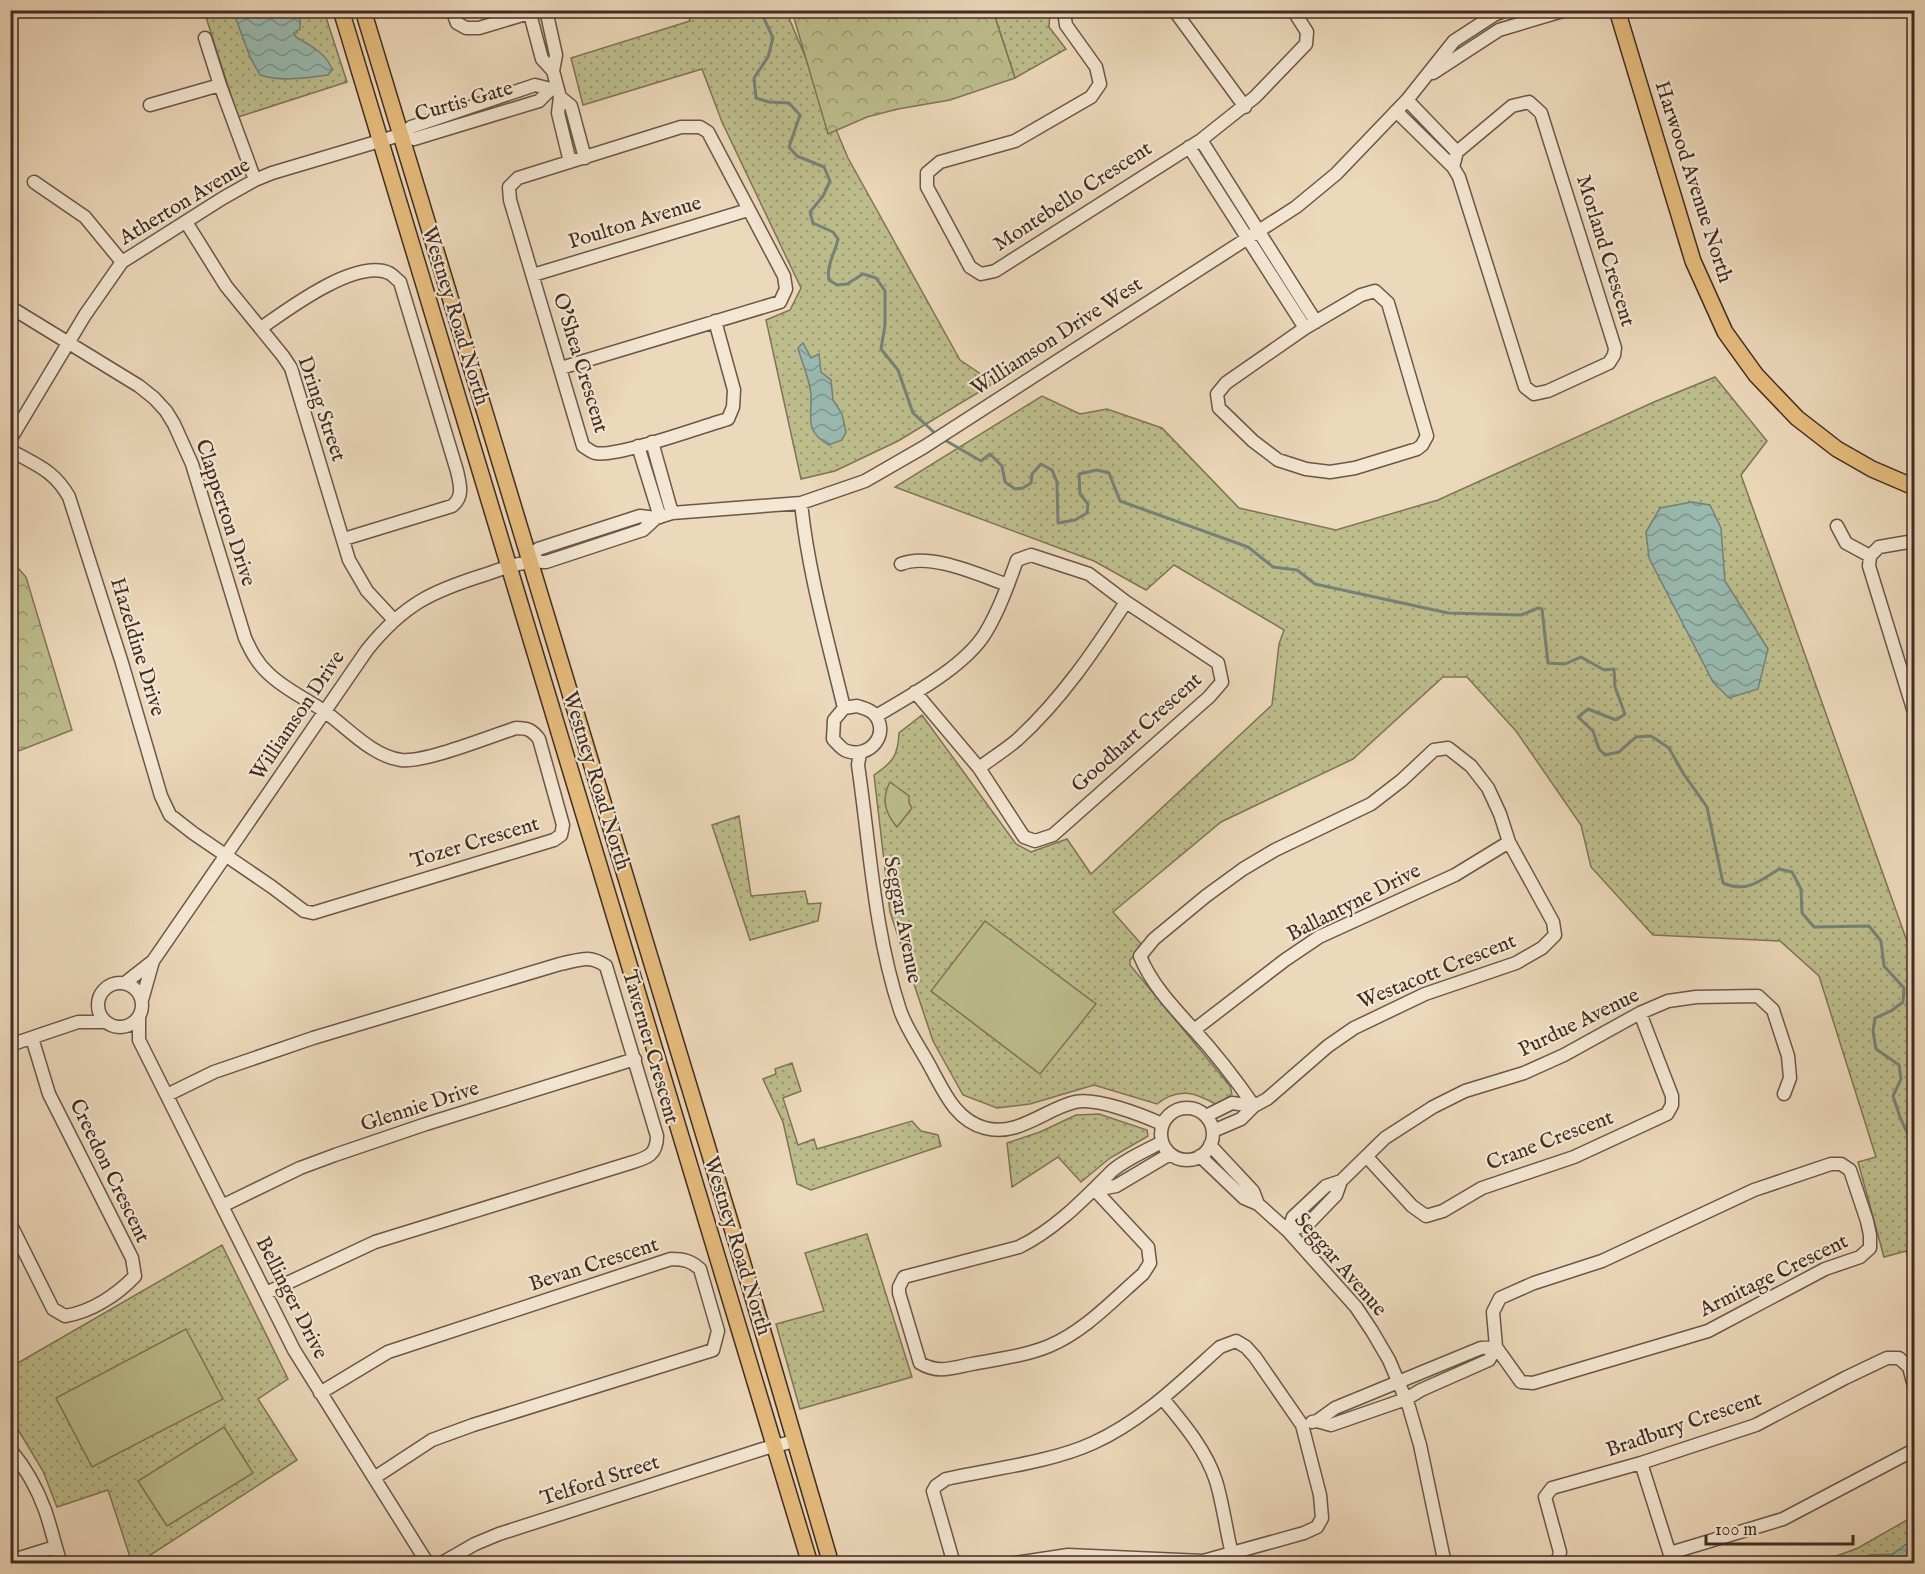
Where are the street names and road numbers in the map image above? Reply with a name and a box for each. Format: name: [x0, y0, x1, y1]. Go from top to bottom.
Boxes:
street label: Curtis Gate: [412, 75, 517, 129]
street label: Harwood Avenue North: [1648, 78, 1738, 286]
street label: Montebello Crescent: [989, 136, 1157, 258]
street label: Atherton Avenue: [114, 152, 256, 252]
street label: Morland Crescent: [1569, 172, 1641, 330]
street label: Poulton Avenue: [565, 190, 705, 256]
street label: Westney Road North: [415, 223, 495, 409]
street label: Williamson Drive West: [966, 271, 1148, 403]
street label: O'Shea Crescent: [546, 290, 614, 436]
street label: Dring Street: [290, 353, 352, 465]
street label: Clapperton Drive: [189, 436, 262, 590]
street label: Hazeldine Drive: [103, 575, 171, 720]
street label: Williamson Drive: [244, 645, 352, 786]
street label: Goodhart Crescent: [1066, 667, 1208, 799]
street label: Westney Road North: [556, 688, 636, 874]
street label: Tozer Crescent: [407, 811, 543, 875]
street label: Seggar Avenue: [876, 854, 928, 986]
street label: Ballantyne Drive: [1283, 858, 1426, 948]
street label: Westacott Crescent: [1354, 928, 1520, 1016]
street label: Taverner Crescent: [615, 967, 685, 1127]
street label: Purdue Avenue: [1514, 982, 1644, 1064]
street label: Glennie Drive: [357, 1075, 483, 1139]
street label: Creedon Crescent: [62, 1095, 156, 1247]
street label: Crane Crescent: [1483, 1104, 1617, 1178]
street label: Westney Road North: [697, 1153, 777, 1339]
street label: Seggar Avenue: [1288, 1208, 1393, 1323]
street label: Armitage Crescent: [1694, 1228, 1853, 1324]
street label: Bevan Crescent: [526, 1231, 662, 1299]
street label: Bellinger Drive: [249, 1232, 334, 1364]
street label: Bradbury Crescent: [1602, 1386, 1766, 1464]
street label: Telford Street: [537, 1449, 663, 1513]

